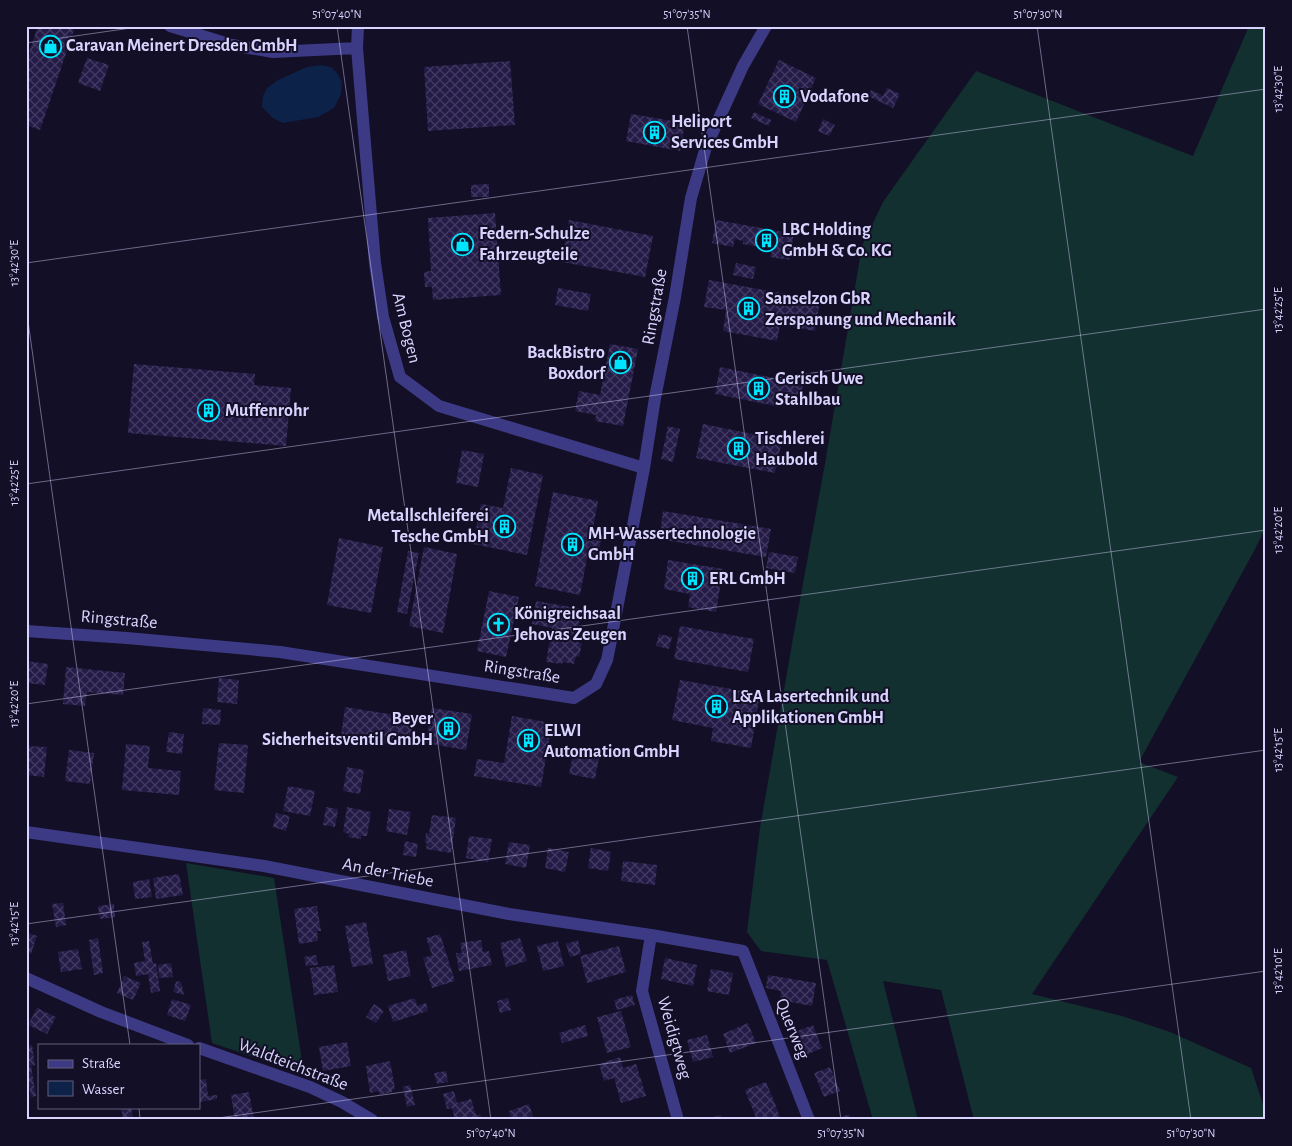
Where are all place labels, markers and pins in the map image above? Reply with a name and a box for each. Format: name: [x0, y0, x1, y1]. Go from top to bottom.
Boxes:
shop icon: Caravan Meinert Dresden GmbH: [38, 34, 62, 58]
place label: Caravan Meinert Dresden GmbH: [66, 37, 298, 55]
building icon: Vodafone: [772, 85, 796, 109]
place label: Vodafone: [800, 88, 869, 106]
place label: Heliport Services GmbH: [671, 113, 779, 152]
building icon: Heliport Services GmbH: [643, 120, 667, 144]
place label: LBC Holding GmbH & Co. KG: [782, 221, 892, 260]
place label: Federn-Schulze Fahrzeugteile: [479, 225, 590, 264]
building icon: LBC Holding GmbH & Co. KG: [754, 228, 778, 252]
shop icon: Federn-Schulze Fahrzeugteile: [451, 232, 475, 256]
place label: Sanselzon GbR Zerspanung und Mechanik: [765, 290, 956, 329]
building icon: Sanselzon GbR Zerspanung und Mechanik: [737, 297, 761, 321]
place label: BackBistro Boxdorf: [527, 344, 607, 383]
shop icon: BackBistro Boxdorf: [609, 351, 633, 375]
place label: Gerisch Uwe Stahlbau: [775, 370, 863, 409]
building icon: Gerisch Uwe Stahlbau: [747, 377, 771, 401]
building icon: Muffenrohr: [197, 399, 221, 423]
place label: Muffenrohr: [225, 402, 309, 420]
place label: Tischlerei Haubold: [755, 430, 825, 469]
building icon: Tischlerei Haubold: [727, 437, 751, 461]
place label: Metallschleiferei Tesche GmbH: [367, 507, 489, 546]
building icon: Metallschleiferei Tesche GmbH: [493, 514, 517, 538]
place label: MH-Wassertechnologie GmbH: [588, 525, 756, 564]
building icon: MH-Wassertechnologie GmbH: [560, 532, 584, 556]
building icon: ERL GmbH: [681, 567, 705, 591]
place label: ERL GmbH: [709, 570, 786, 588]
place label: Königreichsaal Jehovas Zeugen: [514, 605, 627, 644]
church icon: Königreichsaal Jehovas Zeugen: [486, 612, 510, 636]
place label: L&A Lasertechnik und Applikationen GmbH: [732, 688, 890, 727]
building icon: L&A Lasertechnik und Applikationen GmbH: [704, 695, 728, 719]
place label: Beyer Sicherheitsventil GmbH: [262, 710, 434, 749]
building icon: Beyer Sicherheitsventil GmbH: [437, 717, 461, 741]
place label: ELWI Automation GmbH: [544, 722, 680, 761]
building icon: ELWI Automation GmbH: [516, 729, 540, 753]

